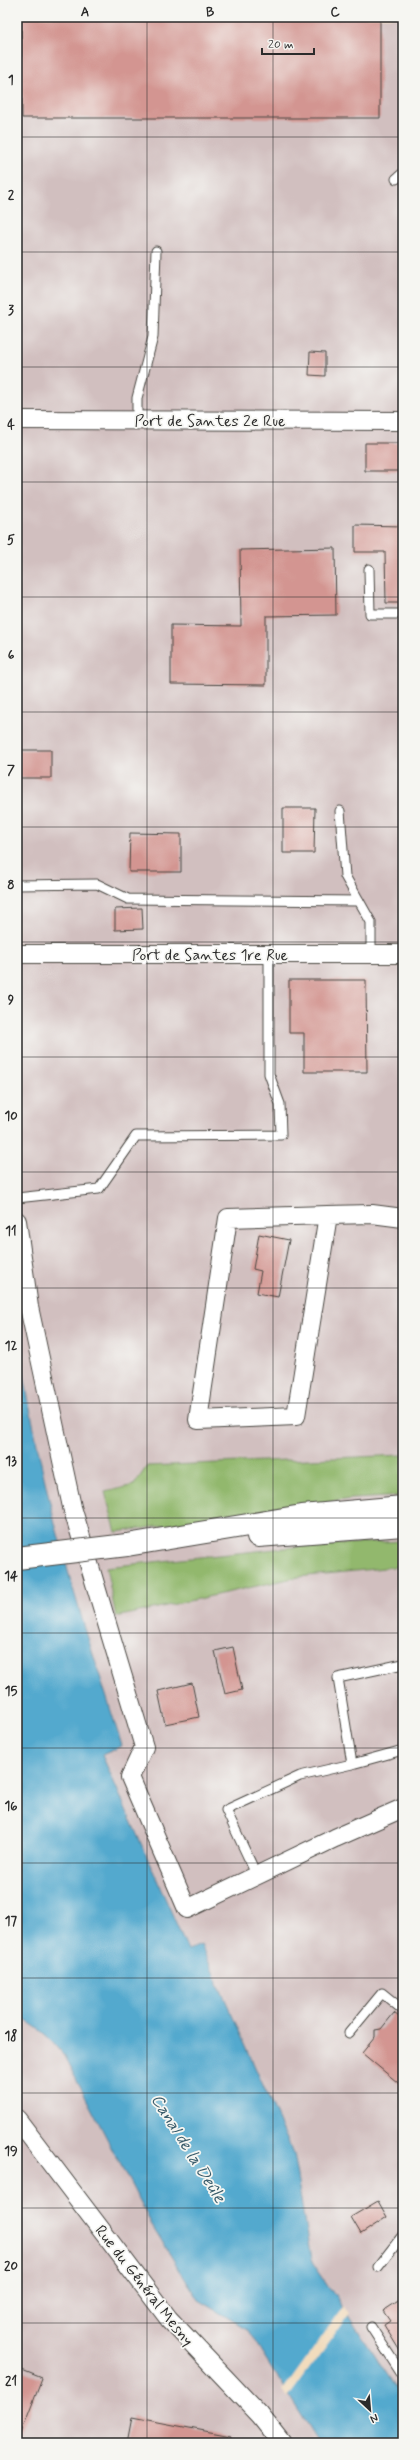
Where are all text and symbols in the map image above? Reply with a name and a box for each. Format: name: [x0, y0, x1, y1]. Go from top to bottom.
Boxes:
text: A: [81, 4, 89, 21]
text: B: [206, 4, 215, 21]
text: C: [330, 4, 340, 21]
scale bar: [262, 30, 314, 56]
text: 20 m: [268, 37, 294, 53]
text: 1: [8, 72, 14, 89]
text: 2: [8, 187, 15, 204]
text: 3: [8, 302, 14, 319]
street label: Port de Santes 2e Rue: [135, 411, 286, 432]
text: 4: [7, 417, 15, 434]
text: 5: [7, 532, 15, 549]
text: 6: [8, 647, 15, 664]
text: 7: [7, 762, 15, 779]
text: 8: [7, 877, 15, 894]
street label: Port de Santes 1re Rue: [132, 945, 289, 966]
text: 9: [8, 992, 15, 1009]
text: 10: [4, 1108, 18, 1125]
text: 11: [5, 1223, 17, 1240]
text: 12: [5, 1338, 17, 1355]
text: 13: [5, 1453, 17, 1470]
text: 14: [4, 1568, 18, 1585]
text: 15: [5, 1683, 17, 1700]
text: 16: [4, 1798, 18, 1815]
text: 17: [5, 1913, 18, 1930]
text: 18: [5, 2028, 17, 2045]
water label: Canal de la Deûle: [146, 2090, 231, 2208]
text: 19: [4, 2143, 18, 2160]
street label: Rue du Général Mesny: [90, 2221, 198, 2351]
text: 20: [4, 2258, 18, 2275]
text: 21: [5, 2373, 17, 2390]
north arrow: [350, 2390, 390, 2430]
text: N: [368, 2410, 380, 2426]

